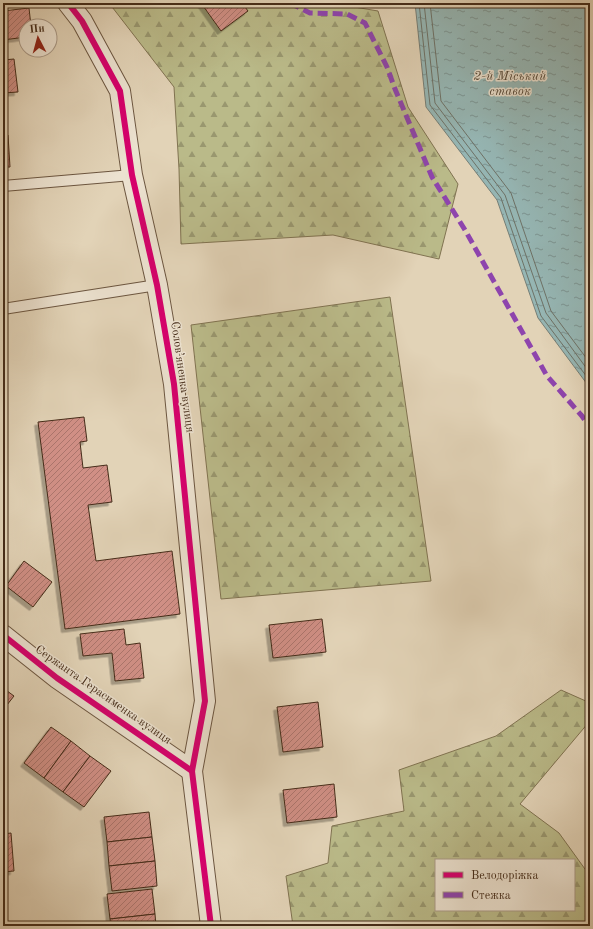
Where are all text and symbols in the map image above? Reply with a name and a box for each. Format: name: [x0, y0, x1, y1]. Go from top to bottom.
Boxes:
north arrow: [18, 18, 58, 58]
text: Пн: [29, 23, 45, 36]
water label: 2-й Міський ставок: [474, 70, 547, 98]
street label: Солов’яненка вулиця: [168, 321, 196, 433]
street label: Сержанта Герасименка вулиця: [33, 643, 173, 747]
legend: [435, 859, 575, 911]
text: Велодоріжка: [471, 869, 538, 882]
text: Стежка: [471, 890, 511, 902]

